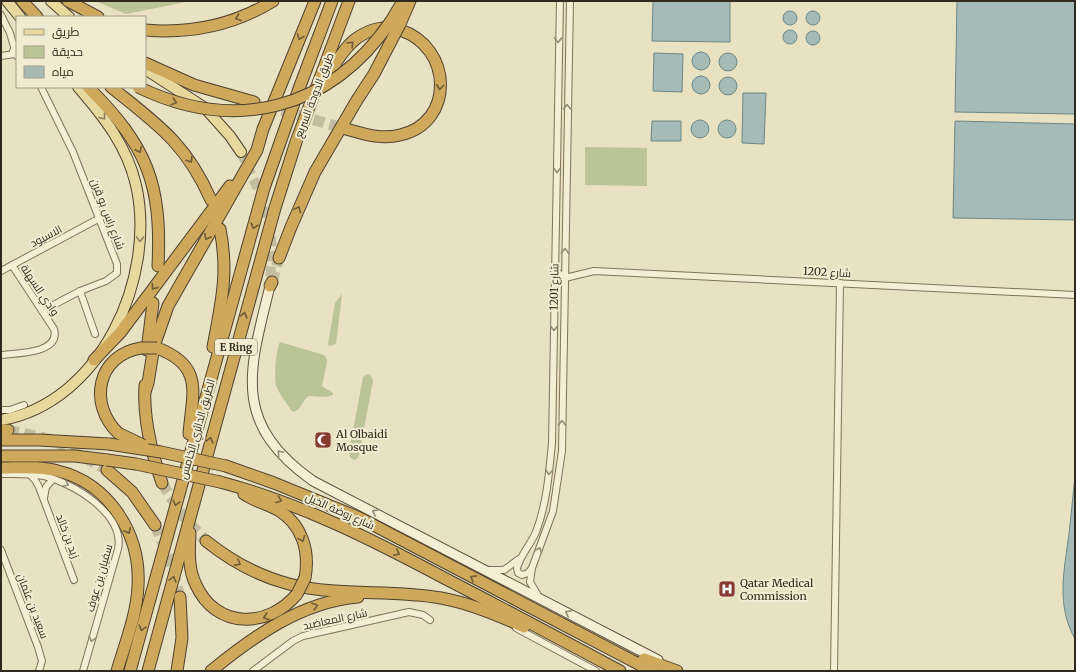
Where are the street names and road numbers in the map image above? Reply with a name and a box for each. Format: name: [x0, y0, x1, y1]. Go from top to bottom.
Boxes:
street label: طريق الدوحة السريع: [291, 50, 338, 140]
street label: شارع راس بو قرن: [87, 177, 128, 252]
street label: الاسيود: [28, 222, 64, 250]
street label: وادي السهلة: [16, 262, 62, 320]
street label: شارع 1201: [547, 264, 562, 310]
street label: شارع 1202: [802, 264, 852, 281]
road number: E Ring: [215, 339, 257, 355]
street label: الطريق الدائري الخامس: [176, 377, 220, 481]
street label: شارع روضة الخيل: [303, 489, 377, 533]
street label: زيد بن خالد: [53, 512, 83, 560]
street label: سفيان بن عوف: [83, 542, 115, 614]
street label: سعيد بن عثمان: [14, 571, 52, 641]
street label: شارع المعاضيد: [301, 605, 369, 634]

